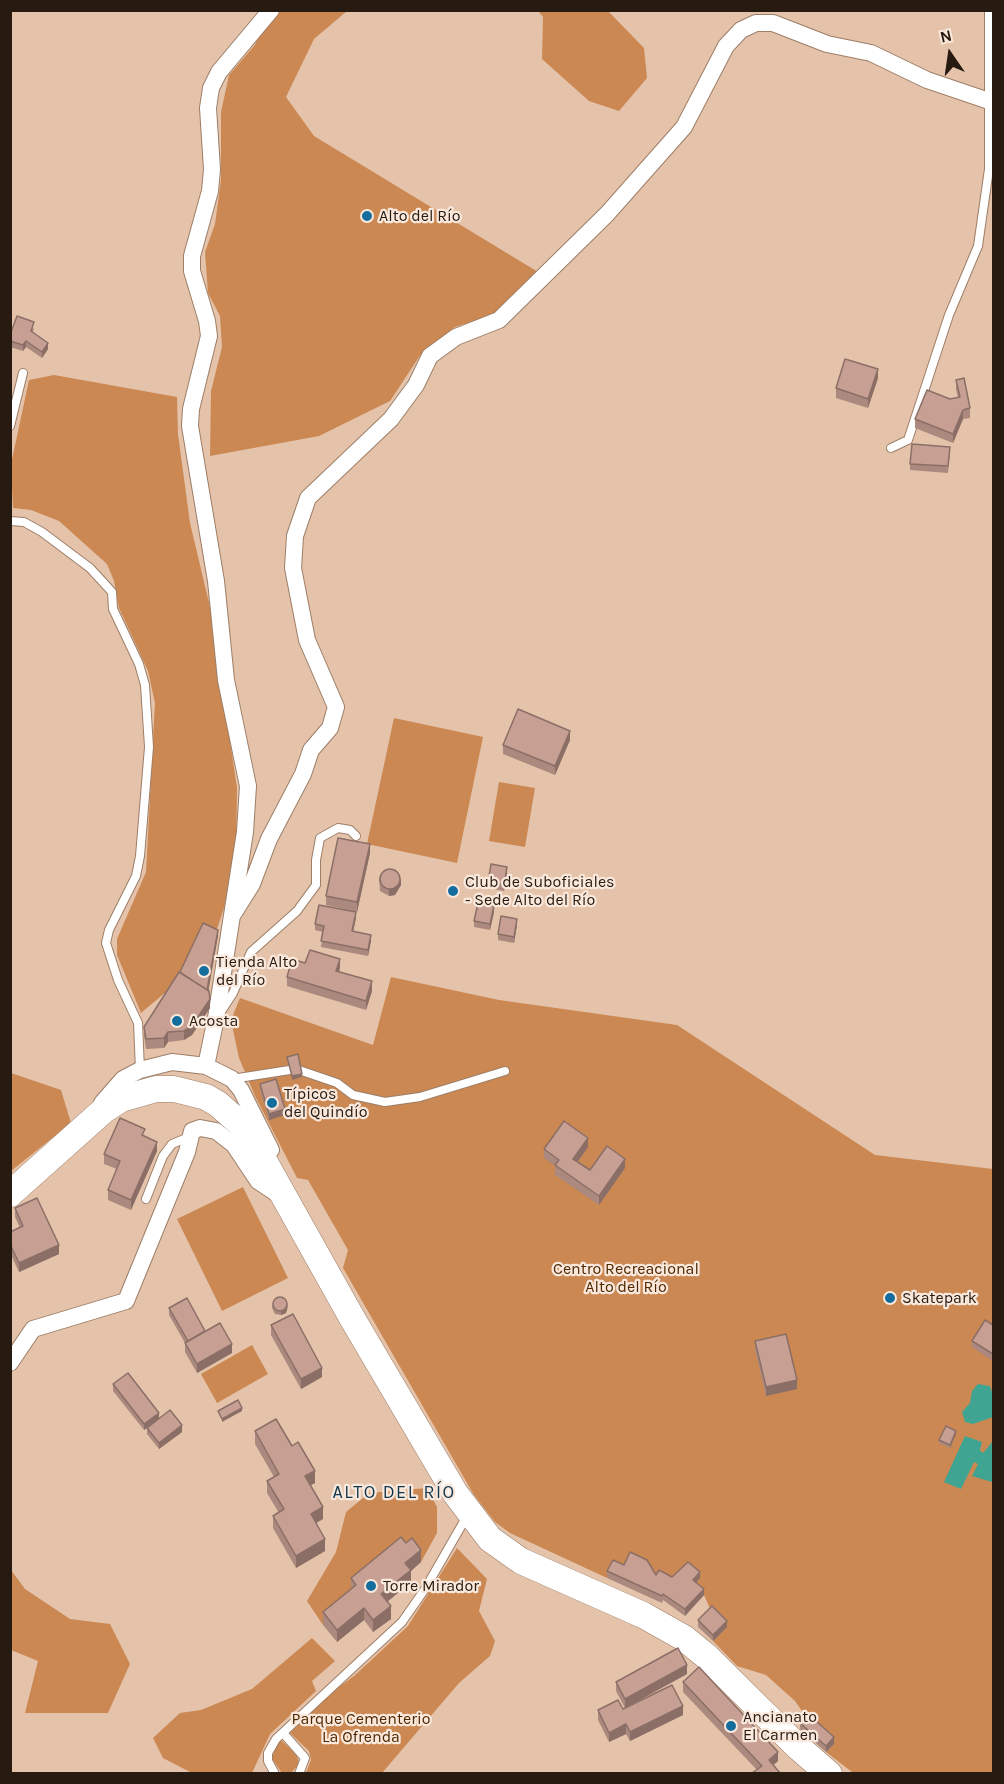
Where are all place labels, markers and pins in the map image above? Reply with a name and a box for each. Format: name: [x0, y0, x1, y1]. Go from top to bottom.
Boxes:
place label: Alto del Río: [379, 206, 461, 226]
marker: Alto del Río: [360, 209, 374, 223]
place label: Club de Suboficiales - Sede Alto del Río: [465, 872, 615, 910]
marker: Club de Suboficiales - Sede Alto del Río: [446, 884, 460, 898]
place label: Tienda Alto del Río: [216, 952, 297, 990]
marker: Tienda Alto del Río: [197, 964, 211, 978]
place label: Acosta: [189, 1011, 238, 1031]
marker: Acosta: [170, 1014, 184, 1028]
place label: Típicos del Quindío: [284, 1084, 368, 1122]
marker: Típicos del Quindío: [265, 1096, 279, 1110]
place label: Skatepark: [902, 1288, 977, 1308]
marker: Skatepark: [883, 1291, 897, 1305]
place label: Torre Mirador: [383, 1576, 479, 1596]
marker: Torre Mirador: [364, 1579, 378, 1593]
place label: Ancianato El Carmen: [743, 1707, 818, 1745]
marker: Ancianato El Carmen: [724, 1719, 738, 1733]

